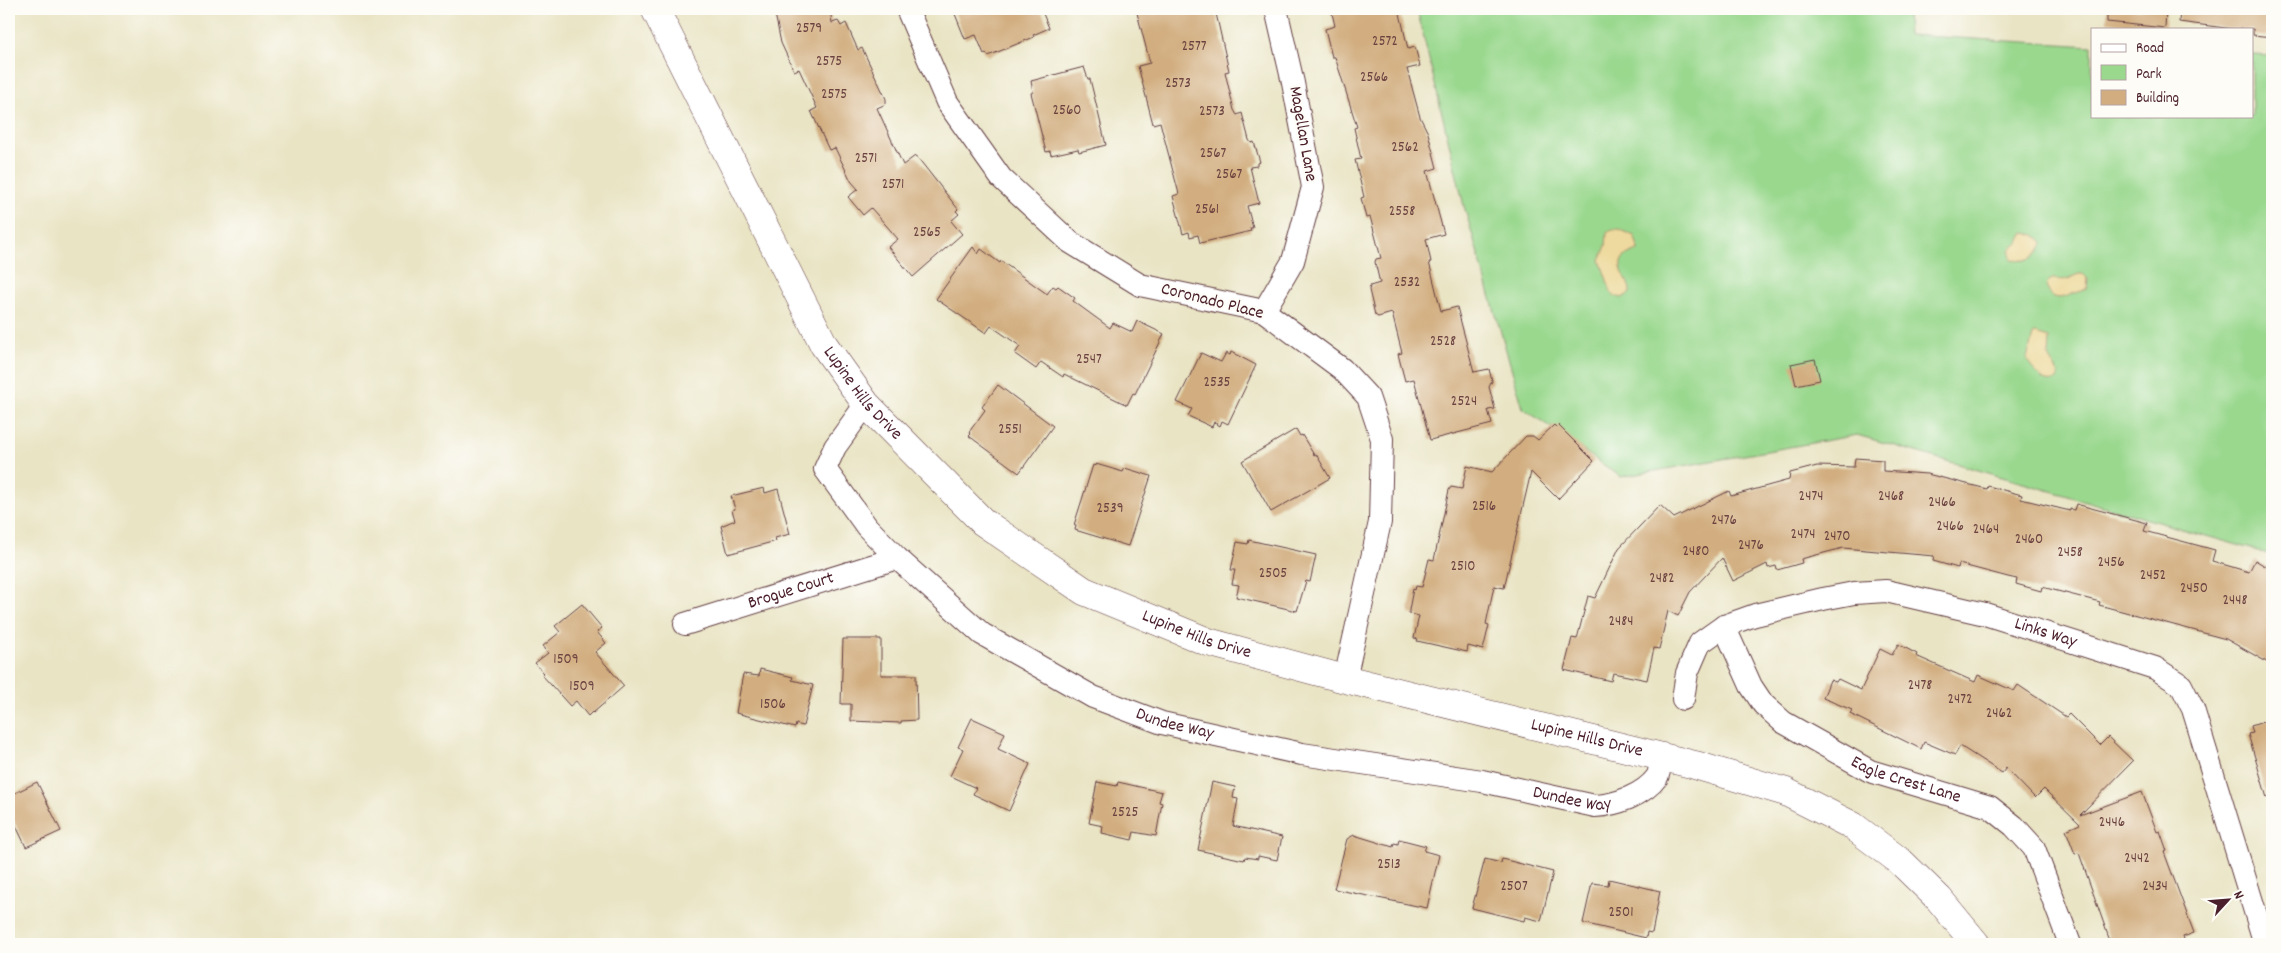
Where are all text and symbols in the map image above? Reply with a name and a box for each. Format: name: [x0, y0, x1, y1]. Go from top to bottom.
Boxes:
house number: 2579: [796, 18, 822, 40]
legend: [2091, 28, 2254, 118]
house number: 2572: [1372, 31, 1398, 53]
house number: 2577: [1182, 36, 1207, 58]
text: Road: [2136, 38, 2164, 60]
house number: 2575: [816, 51, 842, 73]
text: Park: [2136, 64, 2162, 86]
house number: 2566: [1360, 67, 1388, 89]
house number: 2573: [1165, 73, 1191, 95]
house number: 2575: [821, 84, 847, 106]
street label: Magellan Lane: [1281, 84, 1323, 184]
text: Building: [2136, 88, 2179, 110]
house number: 2560: [1052, 100, 1082, 122]
house number: 2573: [1199, 101, 1225, 123]
house number: 2562: [1391, 137, 1419, 159]
house number: 2567: [1200, 143, 1227, 165]
house number: 2571: [855, 148, 877, 170]
house number: 2567: [1216, 164, 1243, 186]
house number: 2571: [882, 174, 904, 196]
house number: 2561: [1195, 199, 1219, 221]
house number: 2558: [1389, 201, 1415, 223]
house number: 2565: [913, 222, 941, 244]
house number: 2532: [1394, 272, 1420, 294]
street label: Coronado Place: [1158, 277, 1266, 327]
house number: 2528: [1430, 331, 1456, 353]
street label: Lupine Hills Drive: [816, 341, 908, 446]
house number: 2547: [1076, 349, 1102, 371]
house number: 2535: [1203, 372, 1231, 394]
house number: 2524: [1451, 391, 1477, 413]
house number: 2551: [998, 419, 1022, 441]
house number: 2474: [1799, 486, 1823, 508]
house number: 2468: [1878, 486, 1904, 508]
house number: 2466: [1928, 492, 1956, 514]
house number: 2516: [1472, 496, 1496, 518]
house number: 2539: [1096, 498, 1124, 520]
house number: 2476: [1711, 510, 1737, 532]
house number: 2466: [1936, 516, 1964, 538]
house number: 2464: [1973, 519, 1999, 541]
house number: 2474: [1791, 524, 1815, 546]
house number: 2470: [1824, 526, 1850, 548]
house number: 2460: [2015, 529, 2043, 551]
house number: 2476: [1738, 535, 1764, 557]
house number: 2480: [1683, 541, 1709, 563]
house number: 2458: [2057, 542, 2083, 564]
house number: 2456: [2097, 552, 2125, 574]
house number: 2510: [1451, 556, 1475, 578]
house number: 2505: [1259, 563, 1287, 585]
house number: 2452: [2140, 565, 2166, 587]
street label: Brogue Court: [745, 566, 838, 616]
house number: 2482: [1649, 568, 1675, 590]
house number: 2450: [2180, 578, 2208, 600]
house number: 2448: [2222, 590, 2248, 612]
street label: Lupine Hills Drive: [1138, 604, 1254, 666]
house number: 2484: [1608, 611, 1634, 633]
street label: Links Way: [2011, 612, 2081, 655]
house number: 1509: [553, 649, 579, 671]
house number: 2478: [1908, 675, 1932, 697]
house number: 1509: [569, 676, 595, 698]
house number: 2472: [1947, 689, 1973, 711]
house number: 1506: [760, 694, 786, 716]
street label: Dundee Way: [1132, 702, 1217, 747]
house number: 2462: [1986, 703, 2012, 725]
street label: Lupine Hills Drive: [1528, 713, 1646, 764]
street label: Eagle Crest Lane: [1846, 750, 1964, 810]
street label: Dundee Way: [1530, 780, 1614, 819]
house number: 2525: [1111, 802, 1139, 824]
house number: 2446: [2099, 812, 2125, 834]
house number: 2442: [2124, 848, 2150, 870]
house number: 2513: [1377, 854, 1401, 876]
house number: 2507: [1500, 876, 1528, 898]
house number: 2434: [2142, 876, 2168, 898]
north arrow: [2204, 876, 2254, 926]
text: N: [2227, 888, 2248, 903]
house number: 2501: [1609, 902, 1633, 924]

